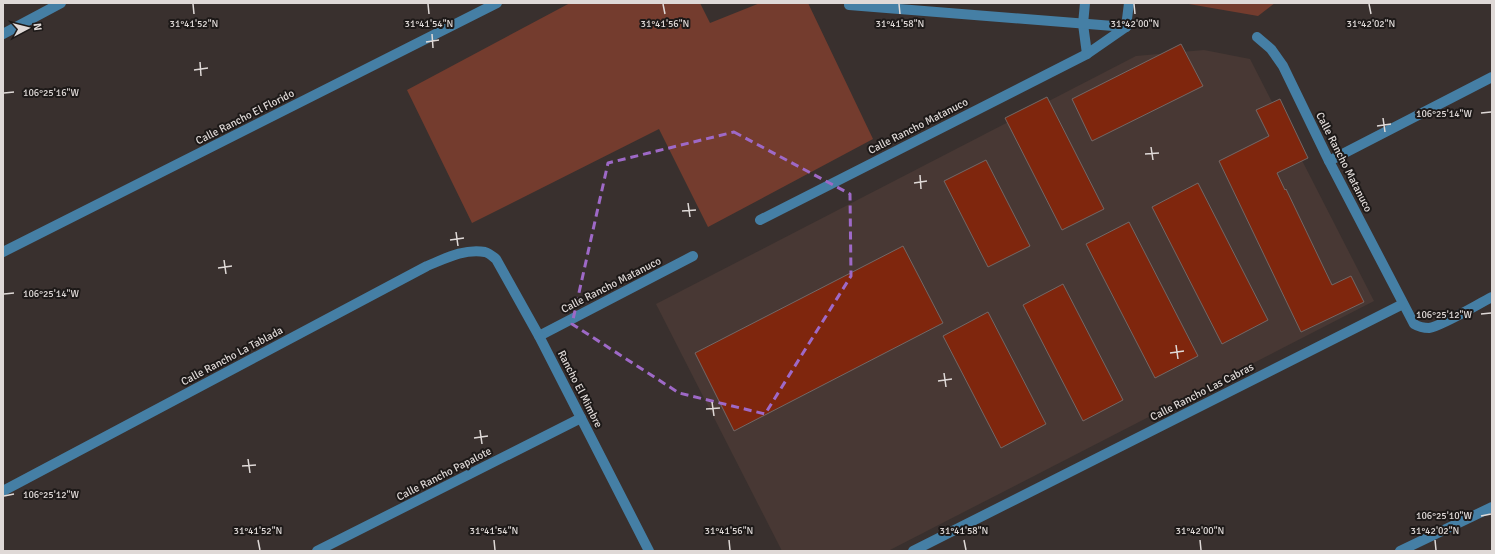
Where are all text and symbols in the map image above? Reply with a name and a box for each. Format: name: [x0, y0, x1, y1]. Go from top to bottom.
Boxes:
north arrow: [8, 8, 48, 48]
text: 31°41'52"N: [170, 18, 218, 30]
text: 31°41'54"N: [405, 18, 453, 30]
text: 31°41'56"N: [641, 18, 689, 30]
text: 31°41'58"N: [876, 18, 924, 30]
text: 31°42'00"N: [1111, 18, 1159, 30]
text: 31°42'02"N: [1347, 18, 1395, 30]
text: N: [31, 22, 44, 31]
street label: Calle Rancho El Florido: [194, 86, 297, 148]
text: 106°25'16"W: [23, 87, 79, 99]
street label: Calle Rancho Matanuco: [866, 95, 970, 157]
text: 106°25'14"W: [1416, 108, 1472, 120]
street label: Calle Rancho Matanuco: [1313, 110, 1375, 214]
street label: Calle Rancho Matanuco: [559, 254, 663, 316]
text: 106°25'14"W: [23, 288, 79, 300]
text: 106°25'12"W: [1416, 309, 1472, 321]
street label: Calle Rancho La Tablada: [179, 323, 286, 388]
street label: Rancho El Mimbre: [555, 348, 605, 430]
street label: Calle Rancho Las Cabras: [1148, 360, 1256, 424]
street label: Calle Rancho Papalote: [394, 444, 494, 504]
text: 106°25'12"W: [23, 489, 79, 501]
text: 106°25'10"W: [1416, 510, 1472, 522]
text: 31°41'52"N: [234, 525, 282, 537]
text: 31°41'54"N: [470, 525, 518, 537]
text: 31°41'56"N: [705, 525, 753, 537]
text: 31°41'58"N: [940, 525, 988, 537]
text: 31°42'00"N: [1176, 525, 1224, 537]
text: 31°42'02"N: [1411, 525, 1459, 537]

